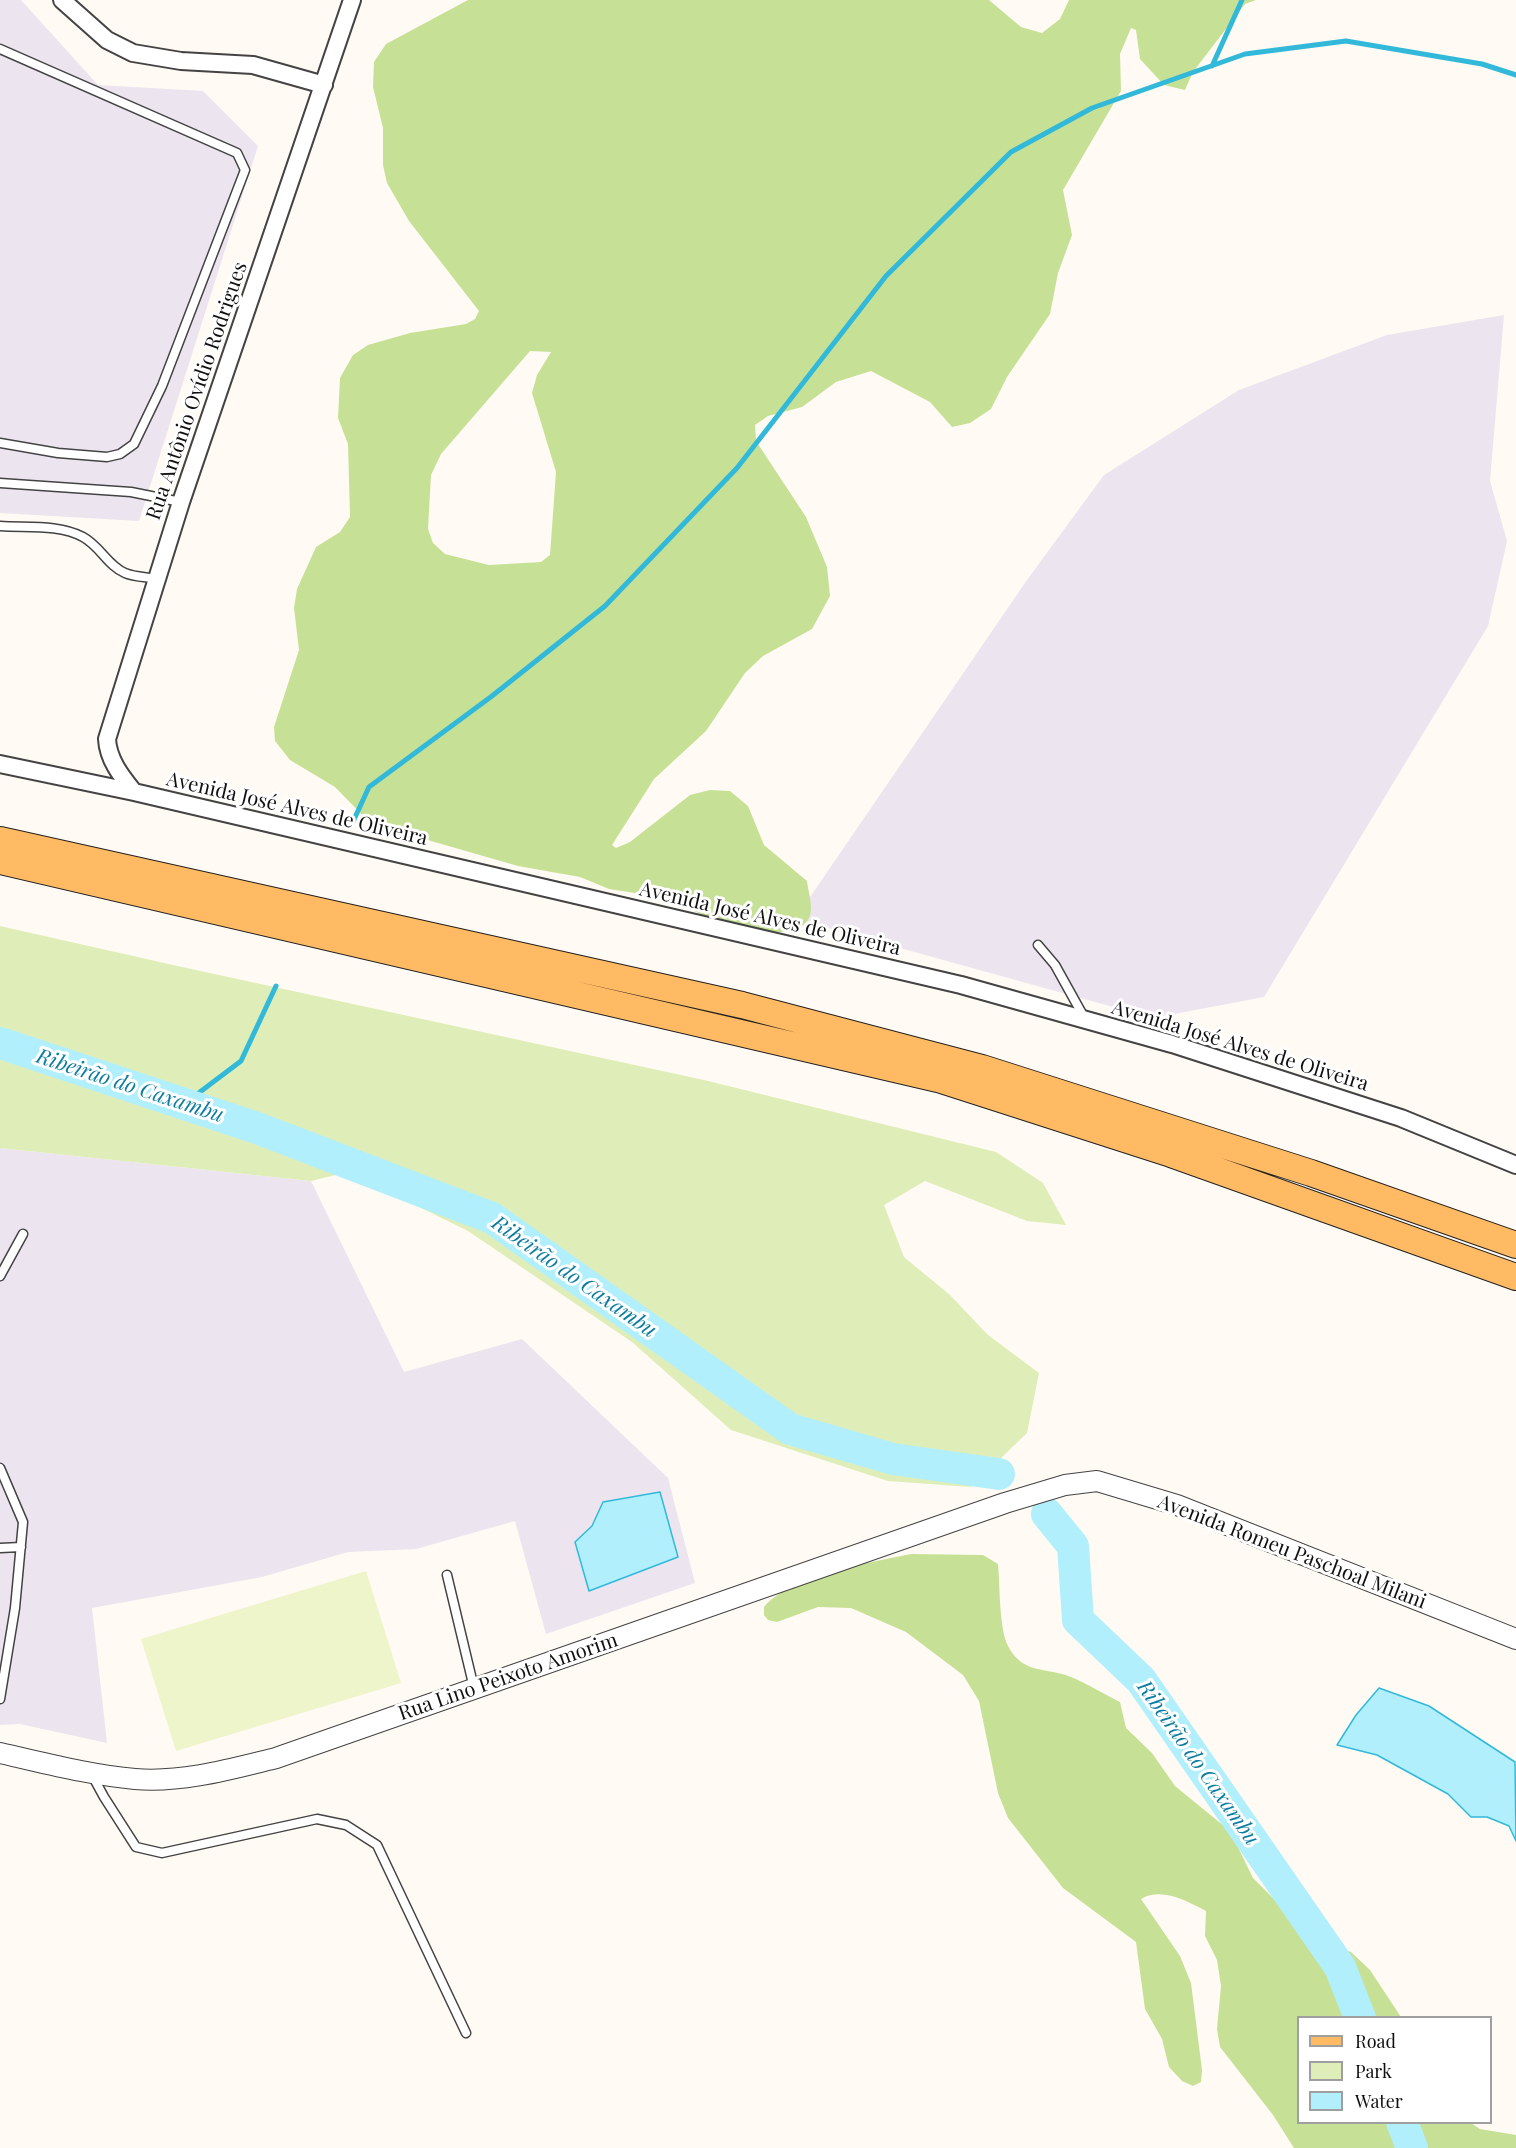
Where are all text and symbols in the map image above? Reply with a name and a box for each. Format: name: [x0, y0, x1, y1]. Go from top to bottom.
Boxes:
street label: Rua Antônio Ovídio Rodrigues: [141, 259, 253, 523]
street label: Avenida José Alves de Oliveira: [164, 767, 430, 851]
street label: Avenida José Alves de Oliveira: [637, 877, 903, 961]
street label: Avenida José Alves de Oliveira: [1109, 995, 1371, 1097]
water label: Ribeirão do Caxambu: [33, 1044, 227, 1128]
water label: Ribeirão do Caxambu: [487, 1211, 661, 1343]
street label: Avenida Romeu Paschoal Milani: [1154, 1490, 1430, 1614]
street label: Rua Lino Peixoto Amorim: [395, 1628, 621, 1726]
water label: Ribeirão do Caxambu: [1132, 1676, 1264, 1850]
legend: [1297, 2016, 1492, 2124]
text: Road: [1355, 2029, 1396, 2053]
text: Park: [1355, 2059, 1392, 2083]
text: Water: [1355, 2089, 1403, 2113]

